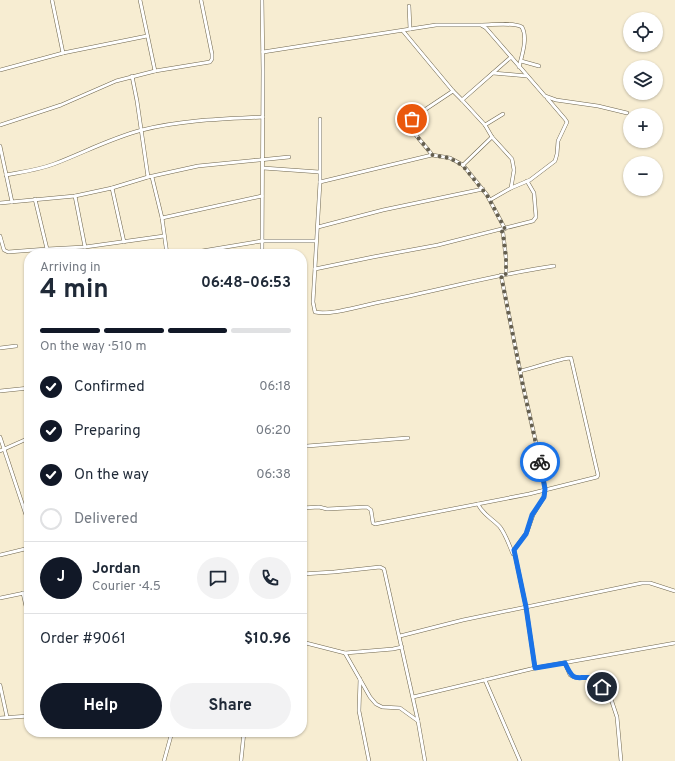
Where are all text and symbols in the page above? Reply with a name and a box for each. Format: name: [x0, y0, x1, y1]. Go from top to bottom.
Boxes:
map controls: [623, 12, 663, 196]
button: locate: [623, 12, 663, 52]
button: layers: [623, 60, 663, 100]
pin: [395, 102, 429, 136]
icon: bag: [401, 108, 423, 130]
button: +: [623, 108, 663, 148]
button: −: [623, 156, 663, 196]
text: Arriving in: [40, 260, 101, 276]
text: 4 min: [40, 274, 109, 307]
text: 06:48–06:53: [201, 274, 291, 293]
text: On the way · 510 m: [40, 339, 146, 355]
icon: check: [40, 376, 62, 398]
text: Confirmed: [74, 378, 145, 397]
text: 06:18: [259, 379, 291, 395]
icon: check: [40, 420, 62, 442]
text: Preparing: [74, 422, 141, 441]
text: 06:20: [256, 423, 291, 439]
courier: [520, 442, 560, 482]
icon: bike: [529, 451, 551, 473]
icon: check: [40, 464, 62, 486]
text: On the way: [74, 466, 149, 485]
text: 06:38: [256, 467, 291, 483]
text: Delivered: [74, 510, 138, 529]
button: chat: [197, 557, 239, 599]
button: phone: [249, 557, 291, 599]
text: Jordan: [92, 560, 141, 579]
text: J: [57, 568, 65, 587]
text: Courier · 4.5: [92, 579, 161, 595]
text: Order #9061: [40, 630, 126, 649]
text: $10.96: [244, 630, 291, 649]
pin: [585, 670, 619, 704]
icon: home: [591, 676, 613, 698]
button: Help: [40, 683, 162, 729]
button: Share: [170, 683, 291, 729]

